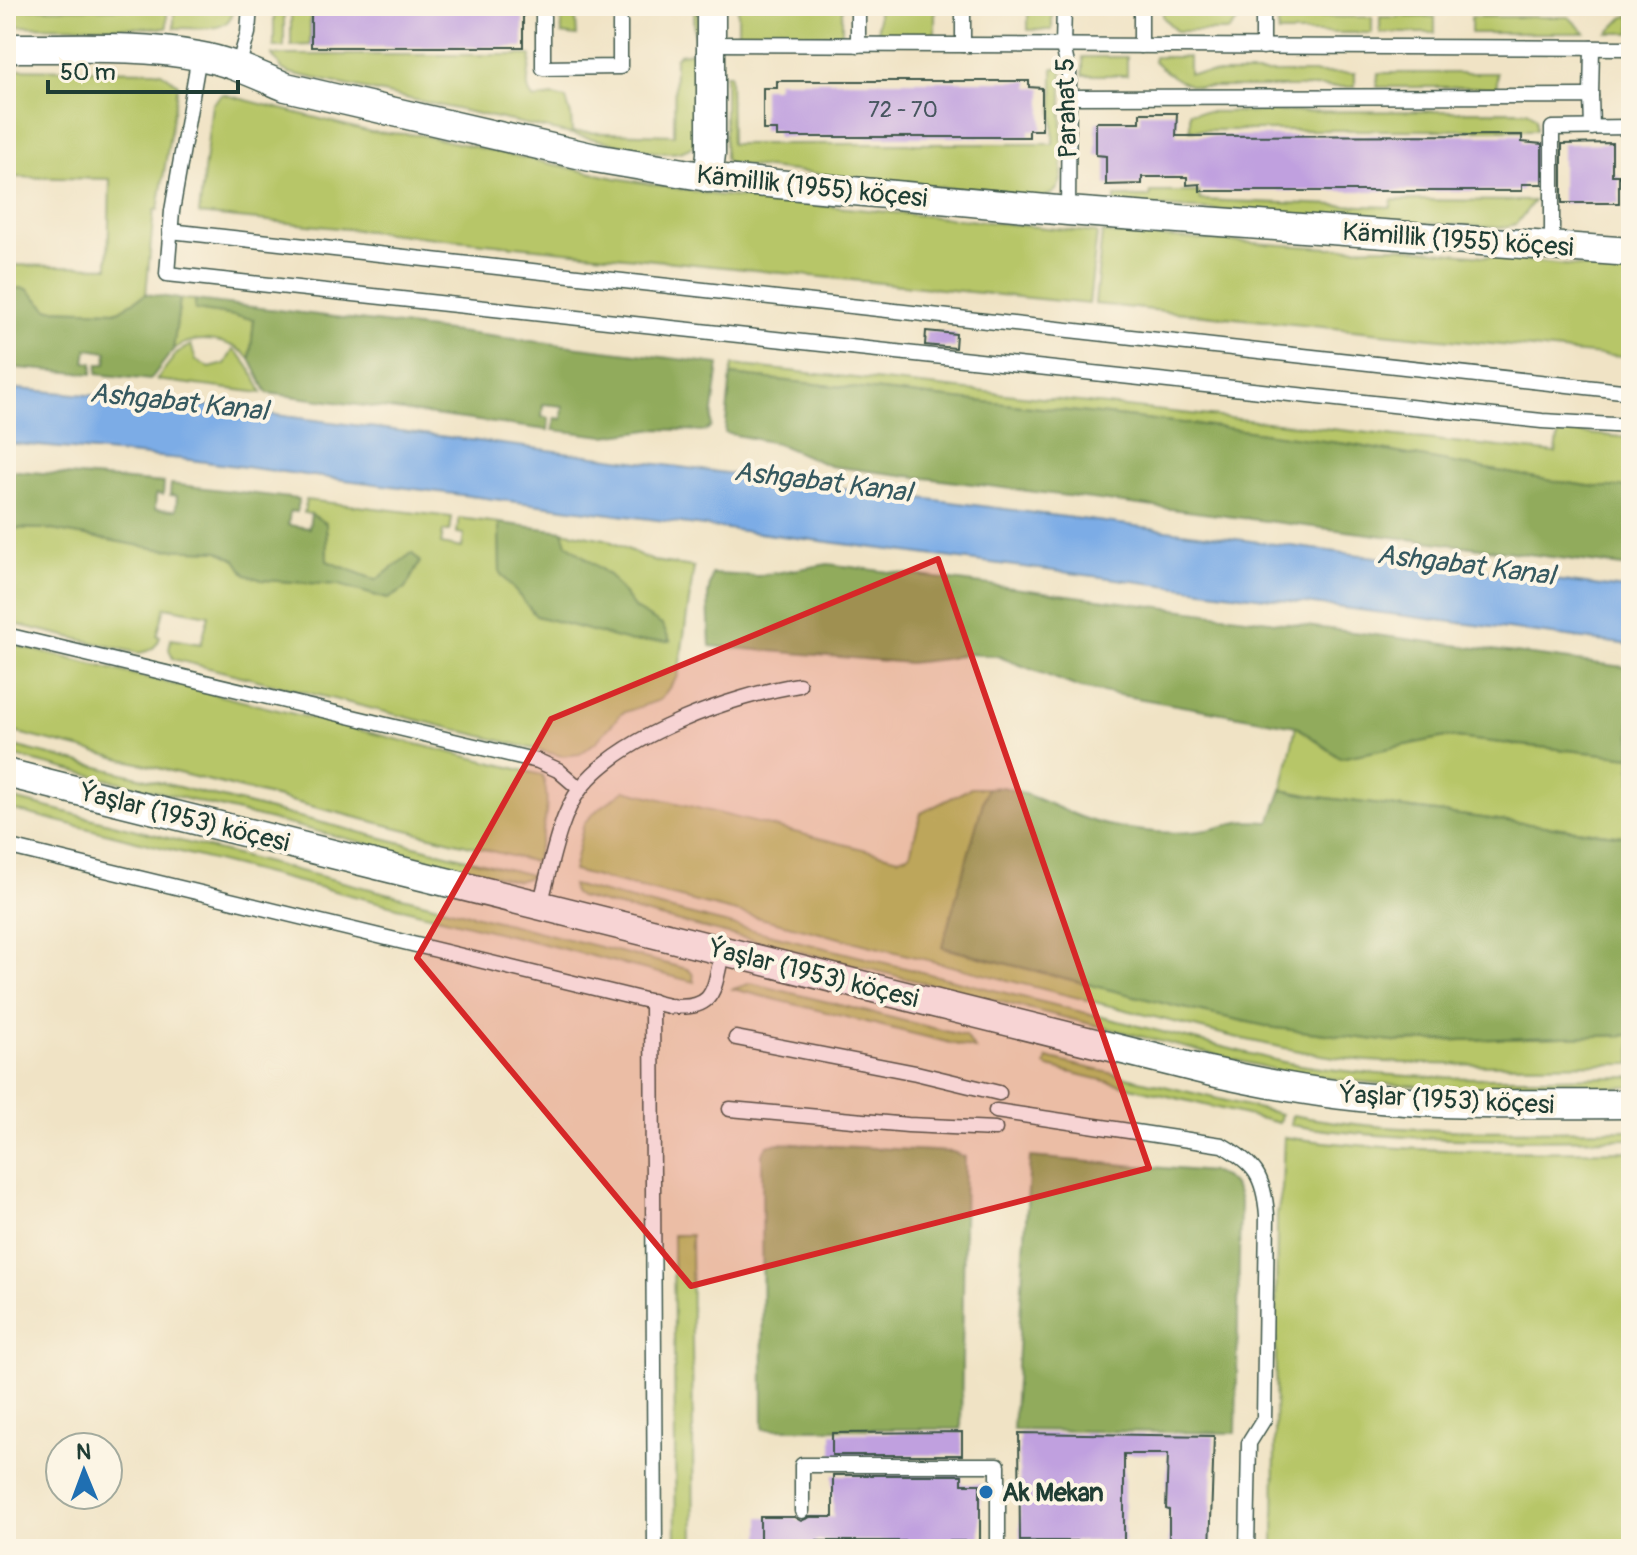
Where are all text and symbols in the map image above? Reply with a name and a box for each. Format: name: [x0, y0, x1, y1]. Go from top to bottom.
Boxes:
scale bar: [48, 44, 238, 94]
street label: Parahat 5: [1049, 57, 1085, 159]
text: 50 m: [60, 58, 116, 87]
house number: 72 - 70: [868, 96, 938, 124]
street label: Kämillik (1955) köçesi: [695, 159, 929, 215]
street label: Kämillik (1955) köçesi: [1341, 216, 1575, 264]
water label: Ashgabat Kanal: [88, 376, 273, 430]
water label: Ashgabat Kanal: [732, 454, 917, 511]
water label: Ashgabat Kanal: [1375, 537, 1560, 594]
street label: Ýaşlar (1953) köçesi: [76, 776, 293, 859]
street label: Ýaşlar (1953) köçesi: [705, 932, 922, 1015]
street label: Ýaşlar (1953) köçesi: [1338, 1078, 1555, 1122]
north arrow: [44, 1431, 124, 1511]
text: N: [76, 1438, 91, 1466]
place label: Ak Mekan: [1002, 1477, 1104, 1509]
marker: Ak Mekan: [977, 1483, 995, 1501]

